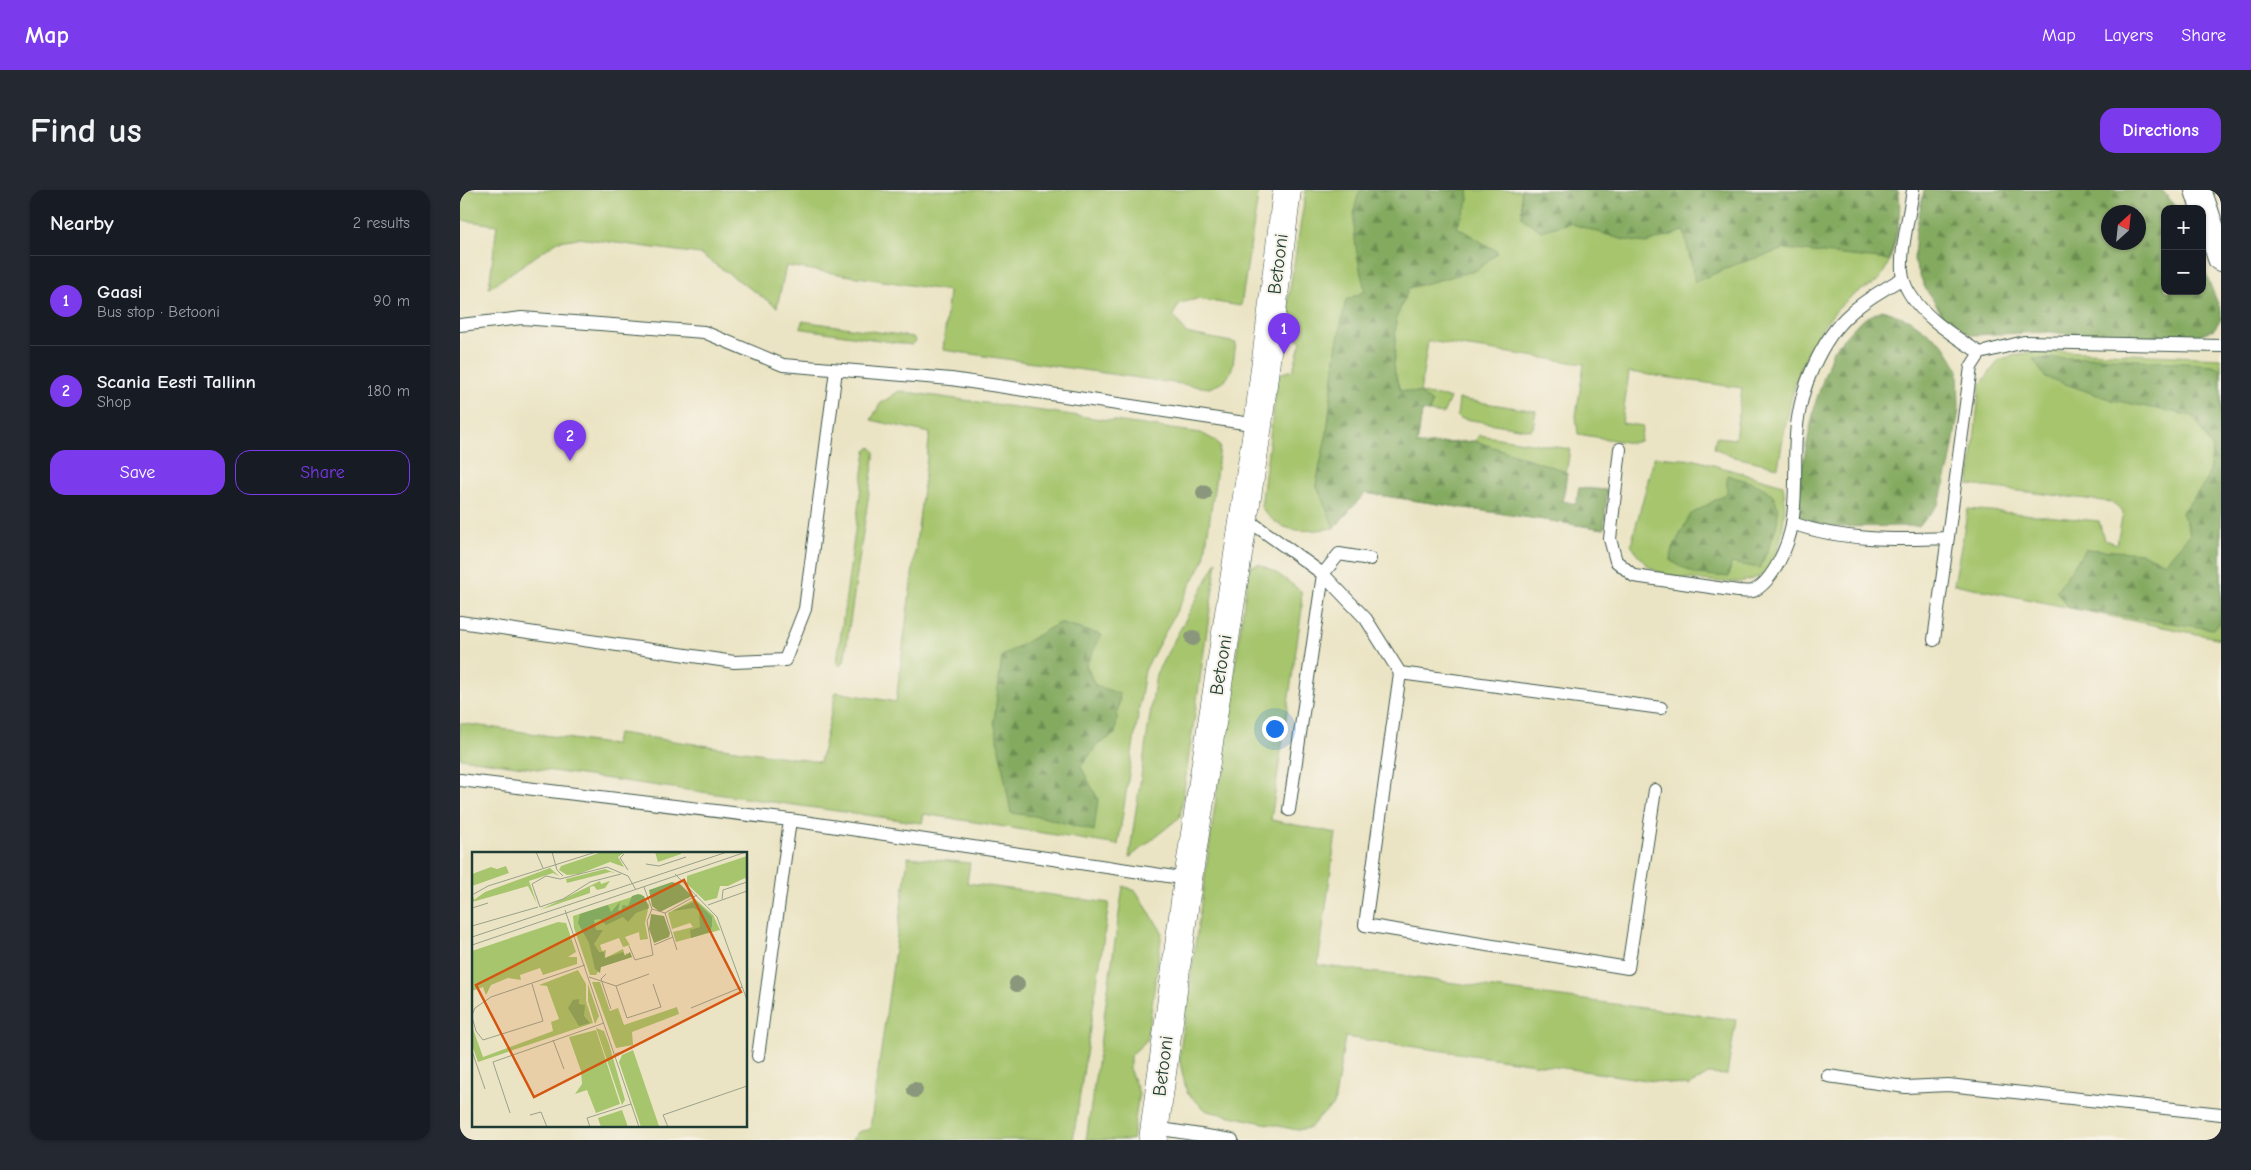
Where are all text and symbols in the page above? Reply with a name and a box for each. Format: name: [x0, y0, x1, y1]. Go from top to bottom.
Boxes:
text: Map: [25, 21, 69, 49]
text: Map: [2042, 25, 2076, 46]
text: Layers: [2104, 25, 2153, 46]
text: Share: [2181, 25, 2226, 46]
button: Directions: [2100, 108, 2221, 153]
text: Find us: [30, 110, 142, 151]
north arrow: [2101, 205, 2146, 250]
map controls: [2161, 205, 2206, 295]
button: +: [2161, 205, 2206, 250]
text: Nearby: [50, 211, 114, 235]
text: 2 results: [353, 214, 410, 232]
street label: Betooni: [1263, 232, 1293, 296]
button: −: [2161, 250, 2206, 295]
text: Gaasi: [97, 281, 142, 303]
text: 1: [63, 292, 69, 310]
text: 90 m: [373, 292, 410, 310]
text: Bus stop · Betooni: [97, 303, 220, 321]
pin: 1: [1268, 313, 1300, 354]
text: Scania Eesti Tallinn: [97, 371, 256, 393]
text: 2: [62, 382, 70, 400]
text: 180 m: [367, 382, 410, 400]
text: Shop: [97, 393, 131, 411]
pin: 2: [554, 420, 586, 461]
button: Save: [50, 450, 225, 495]
button: Share: [235, 450, 410, 495]
street label: Betooni: [1205, 633, 1237, 697]
your location: [1262, 716, 1288, 742]
inset map: [472, 852, 748, 1128]
street label: Betooni: [1148, 1034, 1178, 1098]

